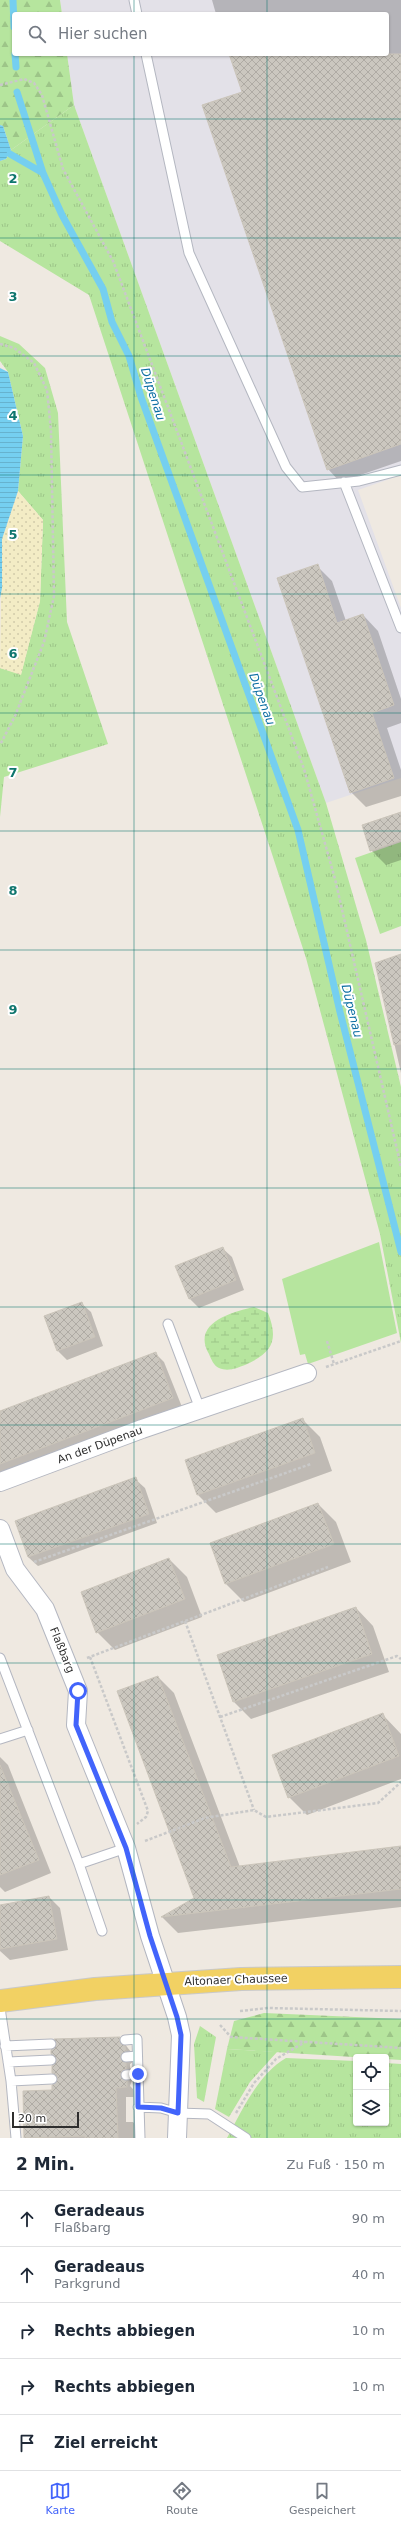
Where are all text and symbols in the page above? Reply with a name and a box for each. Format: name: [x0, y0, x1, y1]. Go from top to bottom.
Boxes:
search box: [12, 12, 389, 56]
icon: search: [26, 23, 48, 45]
text: Hier suchen: [58, 25, 147, 43]
text: 2: [8, 171, 18, 186]
text: 3: [8, 289, 18, 304]
water label: Düpenau: [138, 366, 168, 422]
text: 4: [8, 408, 18, 423]
text: 5: [8, 527, 18, 542]
text: 6: [8, 646, 18, 661]
water label: Düpenau: [246, 671, 278, 727]
text: 7: [8, 765, 18, 780]
text: 8: [8, 883, 18, 898]
water label: Düpenau: [339, 983, 365, 1039]
text: 9: [8, 1002, 18, 1017]
street label: An der Düpenau: [56, 1424, 144, 1466]
street label: Flaßbarg: [47, 1625, 77, 1675]
route start: [69, 1682, 87, 1700]
street label: Altonaer Chaussee: [184, 1972, 288, 1988]
map controls: [353, 2054, 389, 2126]
button: locate: [353, 2054, 389, 2090]
route end: [129, 2065, 147, 2083]
button: layers: [353, 2090, 389, 2126]
scale bar: [12, 2110, 79, 2129]
text: 20 m: [18, 2112, 46, 2125]
text: 2 Min.: [16, 2154, 75, 2174]
text: Zu Fuß · 150 m: [287, 2157, 385, 2172]
text: Geradeaus: [54, 2202, 145, 2220]
icon: ahead: [16, 2208, 38, 2230]
text: 90 m: [352, 2211, 385, 2226]
text: Flaßbarg: [54, 2220, 111, 2235]
text: Geradeaus: [54, 2258, 145, 2276]
icon: ahead: [16, 2264, 38, 2286]
text: 40 m: [352, 2267, 385, 2282]
text: Parkgrund: [54, 2276, 120, 2291]
icon: right: [16, 2320, 38, 2342]
text: Rechts abbiegen: [54, 2322, 195, 2340]
text: 10 m: [352, 2323, 385, 2338]
icon: right: [16, 2376, 38, 2398]
text: Rechts abbiegen: [54, 2378, 195, 2396]
text: 10 m: [352, 2379, 385, 2394]
icon: arrive: [16, 2432, 38, 2454]
text: Ziel erreicht: [54, 2434, 158, 2452]
tab: Karte: [46, 2480, 75, 2517]
tab: Route: [166, 2480, 198, 2517]
tab: Gespeichert: [289, 2480, 355, 2517]

